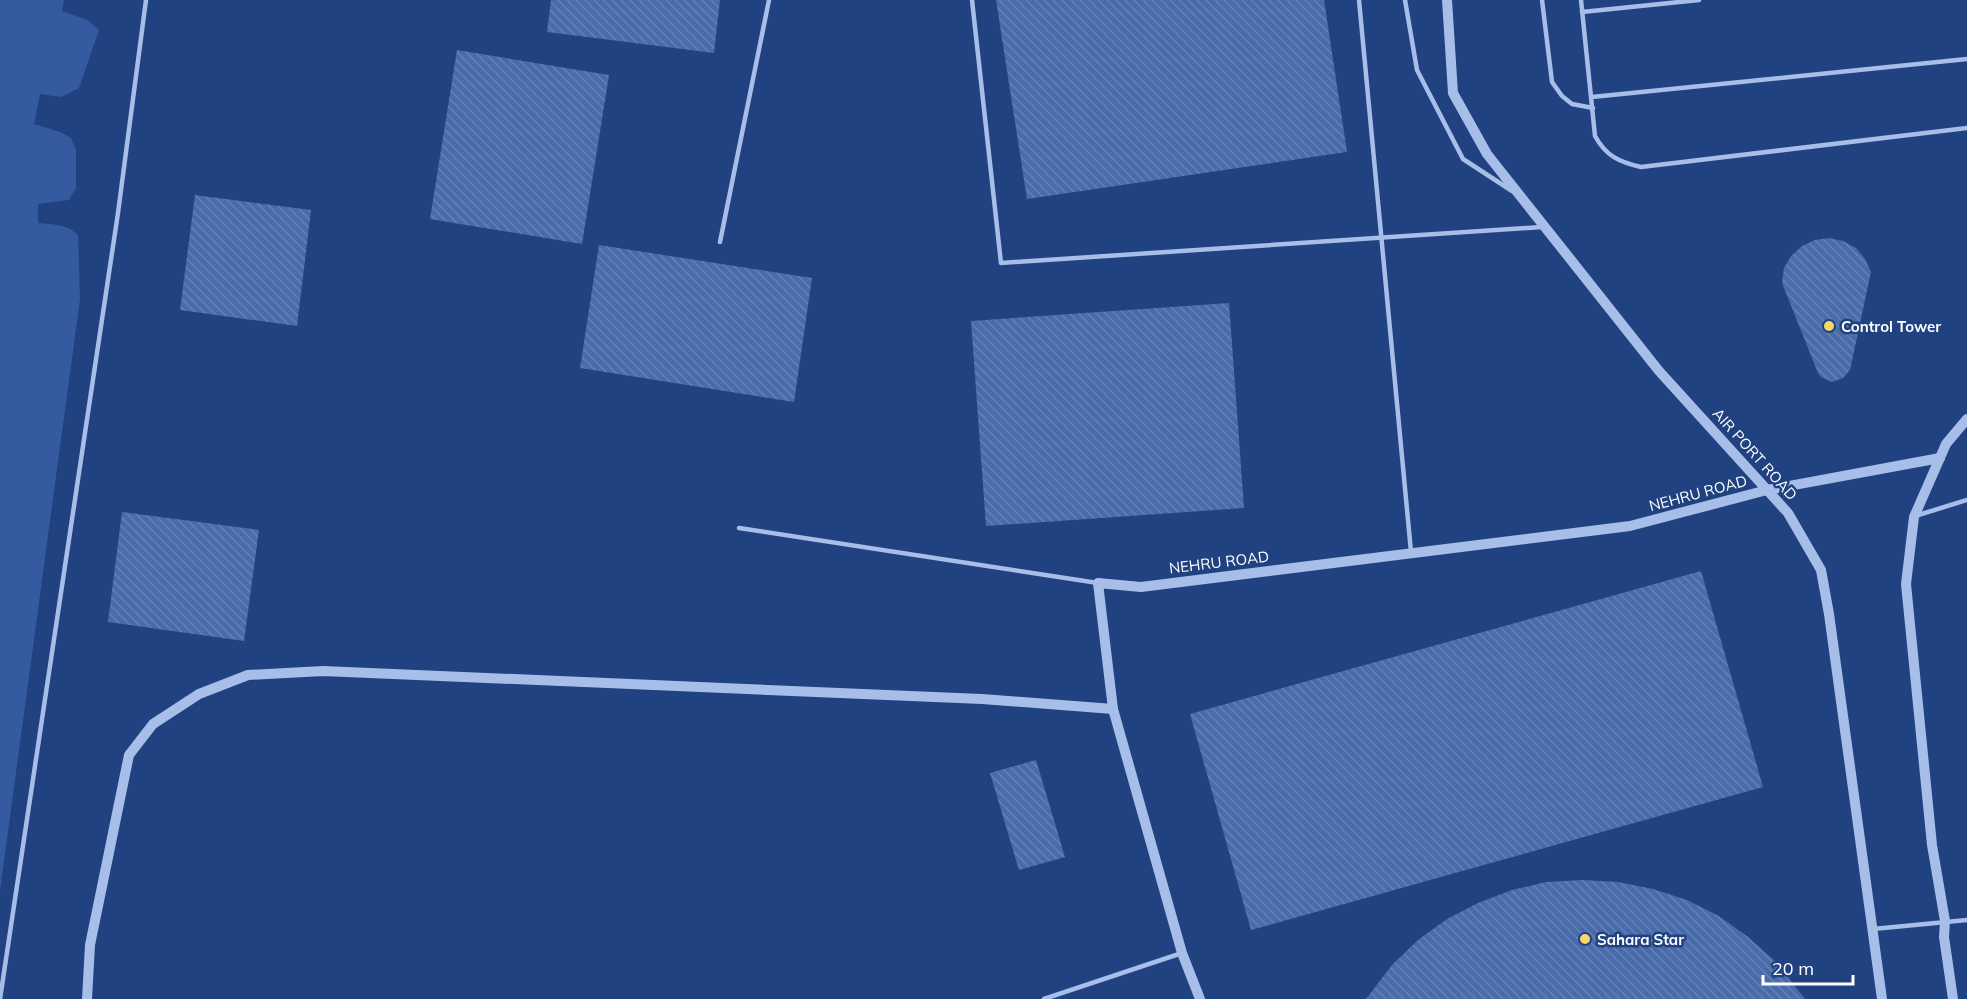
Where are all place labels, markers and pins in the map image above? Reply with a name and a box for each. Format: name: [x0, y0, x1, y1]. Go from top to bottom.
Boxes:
place label: Control Tower: [1841, 317, 1941, 336]
marker: Control Tower: [1822, 319, 1836, 333]
place label: Sahara Star: [1597, 930, 1684, 949]
marker: Sahara Star: [1578, 932, 1592, 946]

